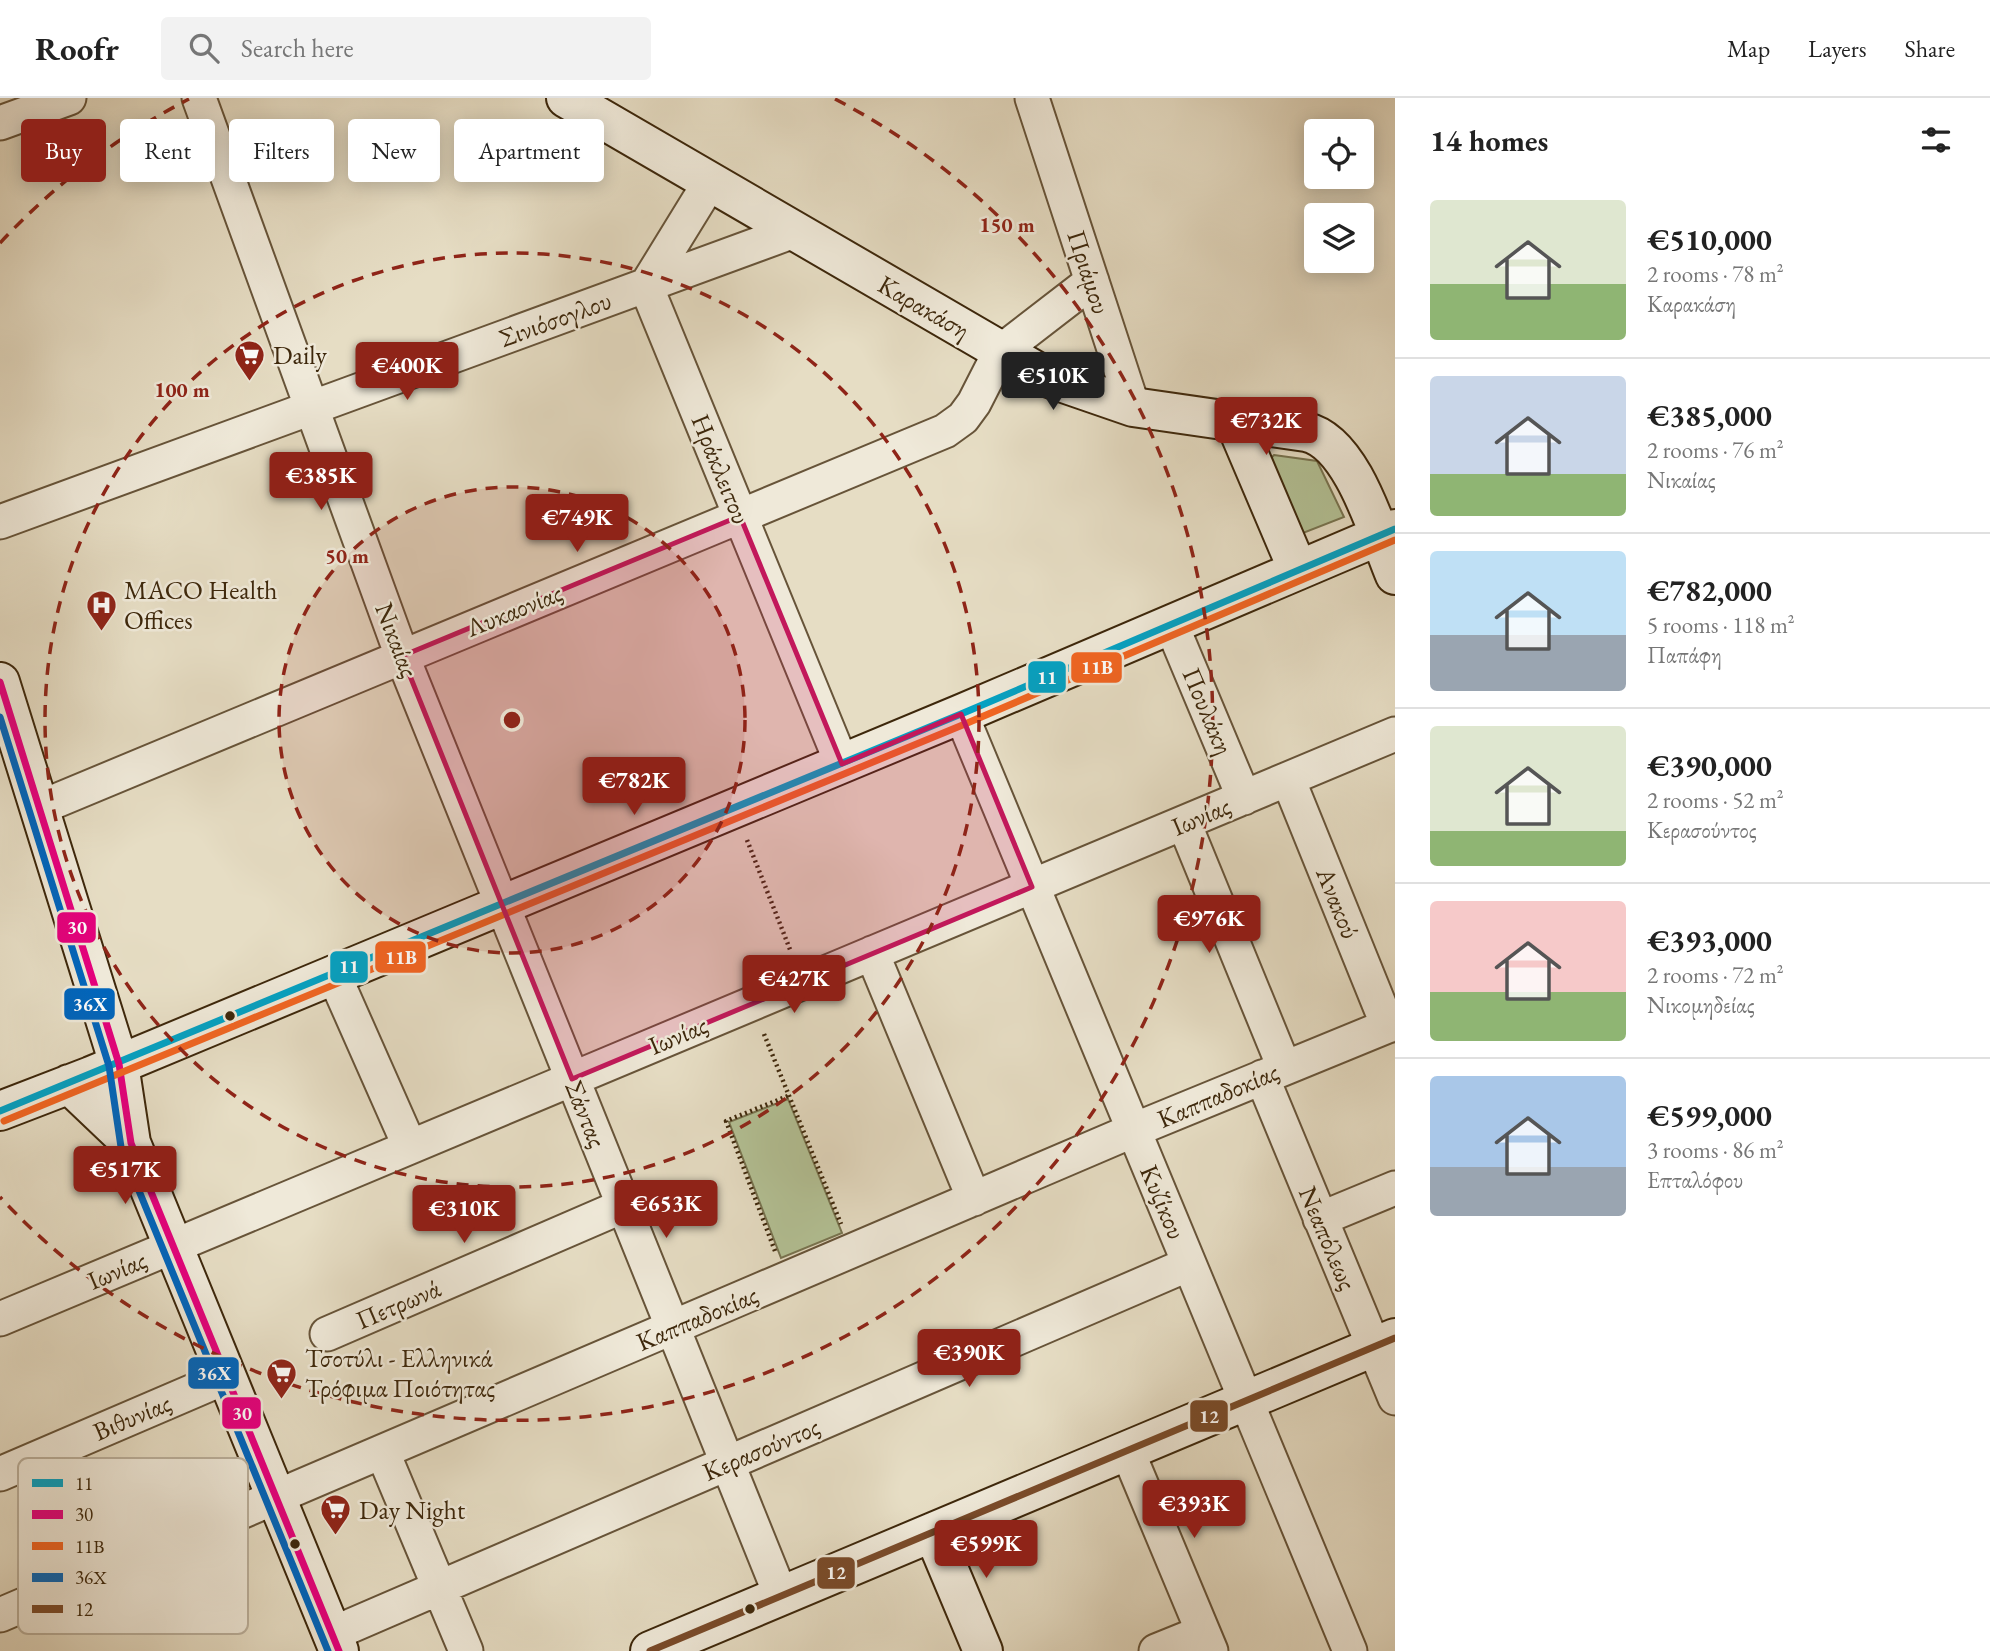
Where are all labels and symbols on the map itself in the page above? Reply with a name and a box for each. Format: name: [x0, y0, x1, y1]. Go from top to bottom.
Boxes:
text: 150 m: [979, 211, 1035, 238]
street label: Πριάμου: [1060, 226, 1118, 318]
street label: Καρακάση: [872, 267, 976, 347]
street label: Σινιόσογλου: [494, 283, 616, 355]
supermarket icon: Daily: [233, 338, 267, 382]
place label: Daily: [273, 338, 328, 372]
pin: €400K: [358, 342, 456, 402]
pin: €510K: [1004, 352, 1102, 412]
text: 100 m: [154, 376, 210, 403]
pin: €732K: [1217, 398, 1315, 457]
street label: Ηράκλειτου: [684, 409, 758, 529]
pin: €385K: [272, 452, 370, 512]
pin: €749K: [528, 494, 626, 554]
text: 50 m: [325, 542, 369, 569]
place label: MACO Health Offices: [124, 573, 278, 637]
street label: Λυκαονίας: [460, 575, 567, 645]
hospital icon: MACO Health Offices: [84, 588, 118, 632]
street label: Νικαίας: [367, 598, 427, 682]
line badge: 11Β: [1070, 651, 1123, 684]
text: 11Β: [1081, 655, 1113, 680]
line badge: 11: [1027, 660, 1067, 694]
street label: Πουλάκη: [1175, 662, 1241, 760]
text: 11: [1037, 665, 1057, 690]
centre of rings: [500, 708, 524, 732]
pin: €782K: [585, 758, 683, 817]
street label: Ιωνίας: [1166, 788, 1236, 844]
street label: Ανακού: [1308, 861, 1368, 944]
pin: €976K: [1160, 896, 1258, 955]
line badge: 30: [56, 911, 97, 944]
text: 30: [67, 915, 87, 940]
line badge: 11Β: [374, 940, 427, 974]
text: 11Β: [385, 945, 417, 970]
line badge: 11: [329, 950, 369, 984]
text: 11: [339, 954, 359, 979]
pin: €427K: [745, 956, 843, 1015]
line badge: 36Χ: [63, 987, 116, 1021]
text: 36Χ: [73, 992, 108, 1017]
street label: Ιωνίας: [643, 1007, 713, 1063]
unlabelled marker: [223, 1009, 237, 1023]
street label: Καππαδοκίας: [1152, 1054, 1284, 1136]
street label: Σάντας: [557, 1075, 615, 1153]
pin: €517K: [76, 1146, 174, 1206]
street label: Κυζίκου: [1132, 1160, 1194, 1244]
pin: €653K: [617, 1180, 715, 1240]
street label: Νεαπόλεως: [1291, 1181, 1365, 1295]
pin: €310K: [415, 1186, 513, 1245]
street label: Ιωνίας: [82, 1242, 152, 1298]
street label: Πετρωνά: [350, 1271, 446, 1337]
street label: Καππαδοκίας: [631, 1277, 763, 1359]
pin: €390K: [920, 1330, 1018, 1389]
place label: Τσοτύλι - Ελληνικά Τρόφιμα Ποιότητας: [305, 1341, 495, 1405]
line badge: 36Χ: [187, 1356, 240, 1390]
supermarket icon: Τσοτύλι - Ελληνικά Τρόφιμα Ποιότητας: [265, 1356, 299, 1400]
text: 36Χ: [197, 1361, 232, 1386]
street label: Βιθυνίας: [88, 1385, 176, 1449]
line badge: 30: [221, 1396, 262, 1430]
line badge: 12: [1189, 1399, 1229, 1433]
text: 30: [232, 1401, 252, 1426]
text: 12: [1199, 1404, 1219, 1429]
street label: Κερασούντος: [697, 1409, 825, 1489]
legend: [18, 1458, 248, 1634]
text: 11: [75, 1471, 93, 1496]
pin: €393K: [1145, 1480, 1243, 1540]
supermarket icon: Day Night: [319, 1493, 353, 1537]
place label: Day Night: [359, 1493, 465, 1527]
text: 30: [75, 1502, 93, 1527]
pin: €599K: [937, 1520, 1035, 1580]
text: 11Β: [75, 1534, 104, 1559]
unlabelled marker: [288, 1537, 302, 1551]
line badge: 12: [816, 1556, 856, 1590]
text: 12: [826, 1560, 846, 1585]
text: 36Χ: [75, 1565, 107, 1590]
text: 12: [75, 1597, 93, 1622]
unlabelled marker: [743, 1602, 757, 1616]

